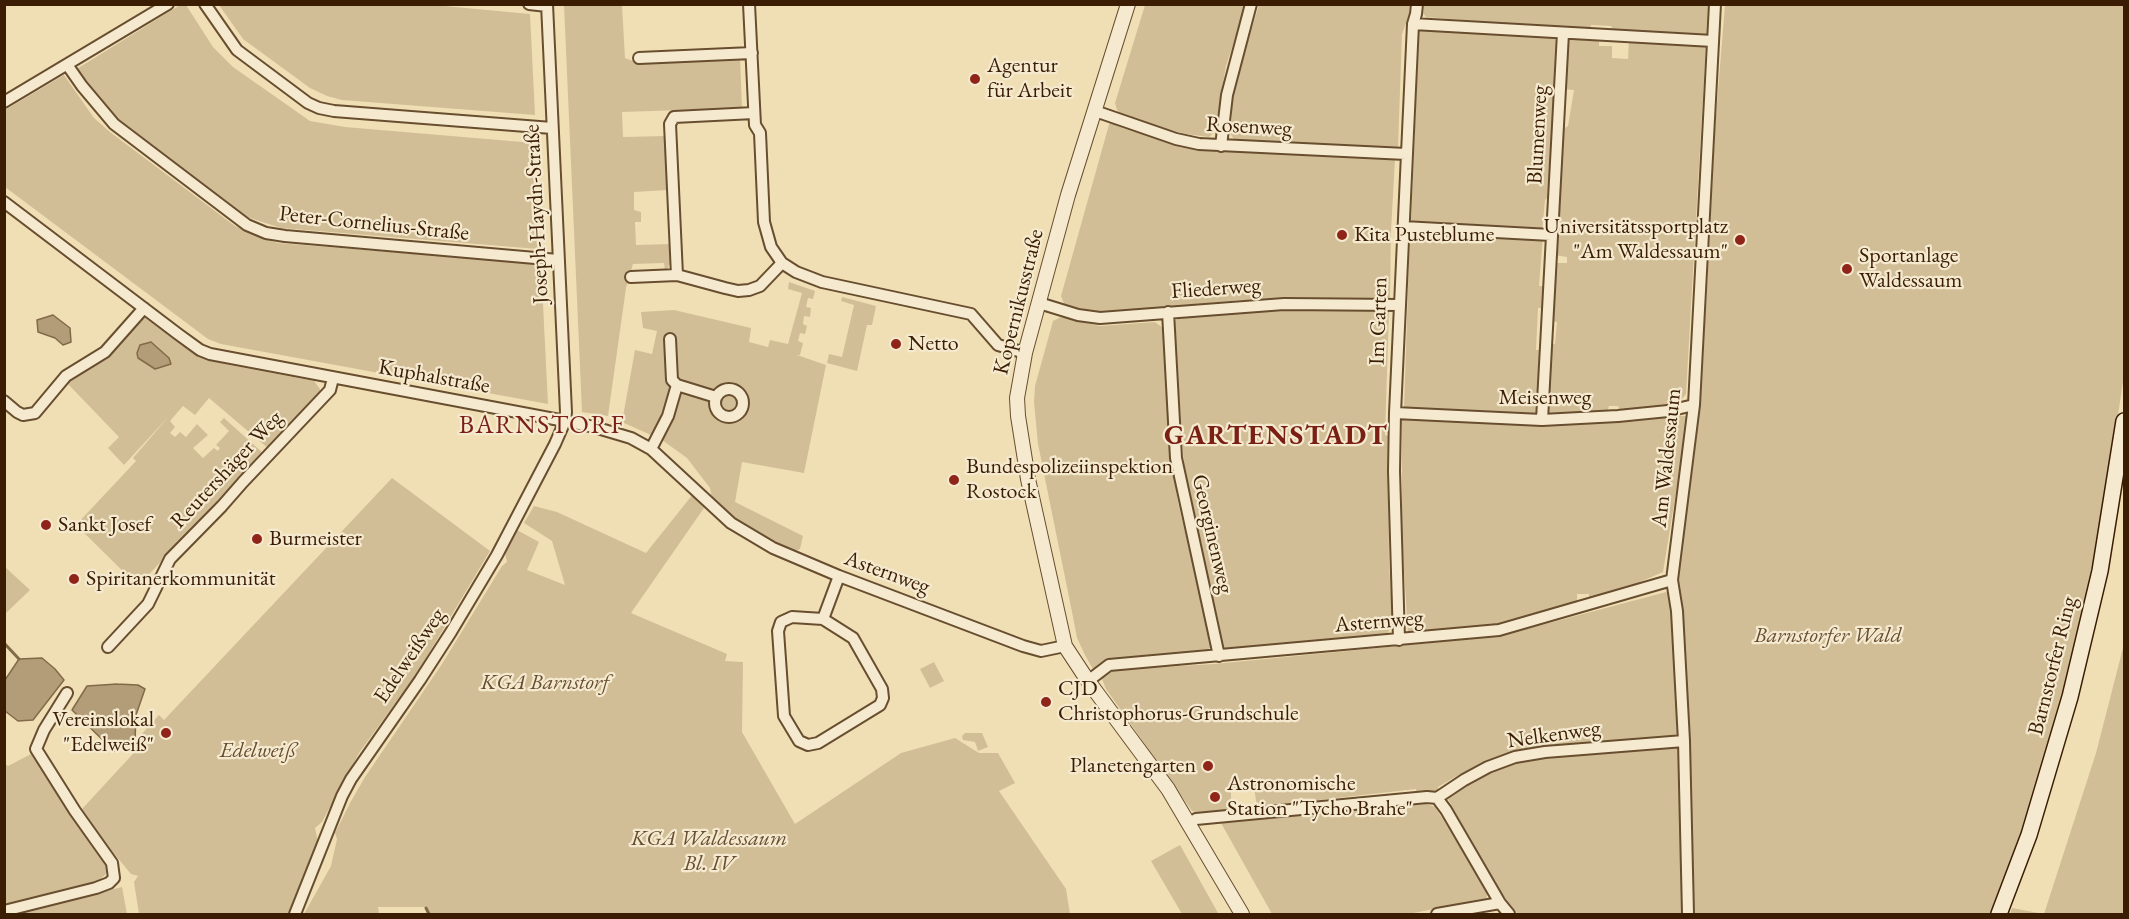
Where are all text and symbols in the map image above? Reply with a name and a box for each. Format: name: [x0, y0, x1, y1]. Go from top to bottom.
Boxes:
place label: Agentur für Arbeit: [987, 53, 1072, 104]
marker: Agentur für Arbeit: [968, 72, 982, 86]
street label: Blumenweg: [1522, 85, 1554, 185]
street label: Rosenweg: [1205, 112, 1293, 142]
street label: Joseph-Haydn-Straße: [519, 124, 555, 304]
street label: Peter-Cornelius-Straße: [278, 201, 470, 247]
place label: Universitätssportplatz "Am Waldessaum": [1544, 214, 1728, 266]
place label: Kita Pusteblume: [1354, 222, 1494, 248]
street label: Kopernikusstraße: [988, 226, 1050, 378]
marker: Kita Pusteblume: [1335, 228, 1349, 242]
marker: Universitätssportplatz "Am Waldessaum": [1733, 233, 1747, 247]
place label: Sportanlage Waldessaum: [1859, 243, 1962, 294]
marker: Sportanlage Waldessaum: [1840, 262, 1854, 276]
street label: Fliederweg: [1170, 273, 1262, 305]
street label: Im Garten: [1364, 276, 1394, 366]
place label: Netto: [908, 331, 959, 357]
marker: Netto: [889, 337, 903, 351]
street label: Kuphalstraße: [376, 354, 492, 400]
street label: Meisenweg: [1499, 385, 1591, 411]
street label: Am Waldessaum: [1647, 387, 1687, 529]
street label: Reutershäger Weg: [166, 405, 288, 535]
district label: BARNSTORF: [459, 410, 625, 442]
district label: GARTENSTADT: [1164, 419, 1388, 453]
place label: Bundespolizeiinspektion Rostock: [966, 454, 1173, 506]
street label: Georginenweg: [1185, 472, 1239, 596]
marker: Bundespolizeiinspektion Rostock: [947, 473, 961, 487]
place label: Sankt Josef: [58, 512, 151, 538]
marker: Sankt Josef: [39, 518, 53, 532]
place label: Burmeister: [269, 526, 362, 552]
marker: Burmeister: [250, 532, 264, 546]
street label: Asternweg: [841, 545, 933, 601]
place label: Spiritanerkommunität: [86, 566, 276, 592]
marker: Spiritanerkommunität: [67, 572, 81, 586]
street label: Barnstorfer Ring: [2023, 594, 2083, 738]
street label: Edelweißweg: [369, 603, 451, 709]
street label: Asternweg: [1334, 605, 1424, 639]
park label: Barnstorfer Wald: [1754, 623, 1902, 649]
park label: KGA Barnstorf: [481, 670, 609, 696]
place label: CJD Christophorus-Grundschule: [1058, 676, 1299, 728]
marker: CJD Christophorus-Grundschule: [1039, 695, 1053, 709]
place label: Vereinslokal "Edelweiß": [53, 707, 154, 758]
street label: Nelkenweg: [1506, 715, 1602, 755]
marker: Vereinslokal "Edelweiß": [159, 726, 173, 740]
park label: Edelweiß: [220, 738, 296, 764]
place label: Planetengarten: [1070, 753, 1196, 779]
marker: Planetengarten: [1201, 759, 1215, 773]
place label: Astronomische Station "Tycho Brahe": [1227, 771, 1413, 822]
marker: Astronomische Station "Tycho Brahe": [1208, 790, 1222, 804]
park label: KGA Waldessaum Bl. IV: [631, 826, 787, 878]

